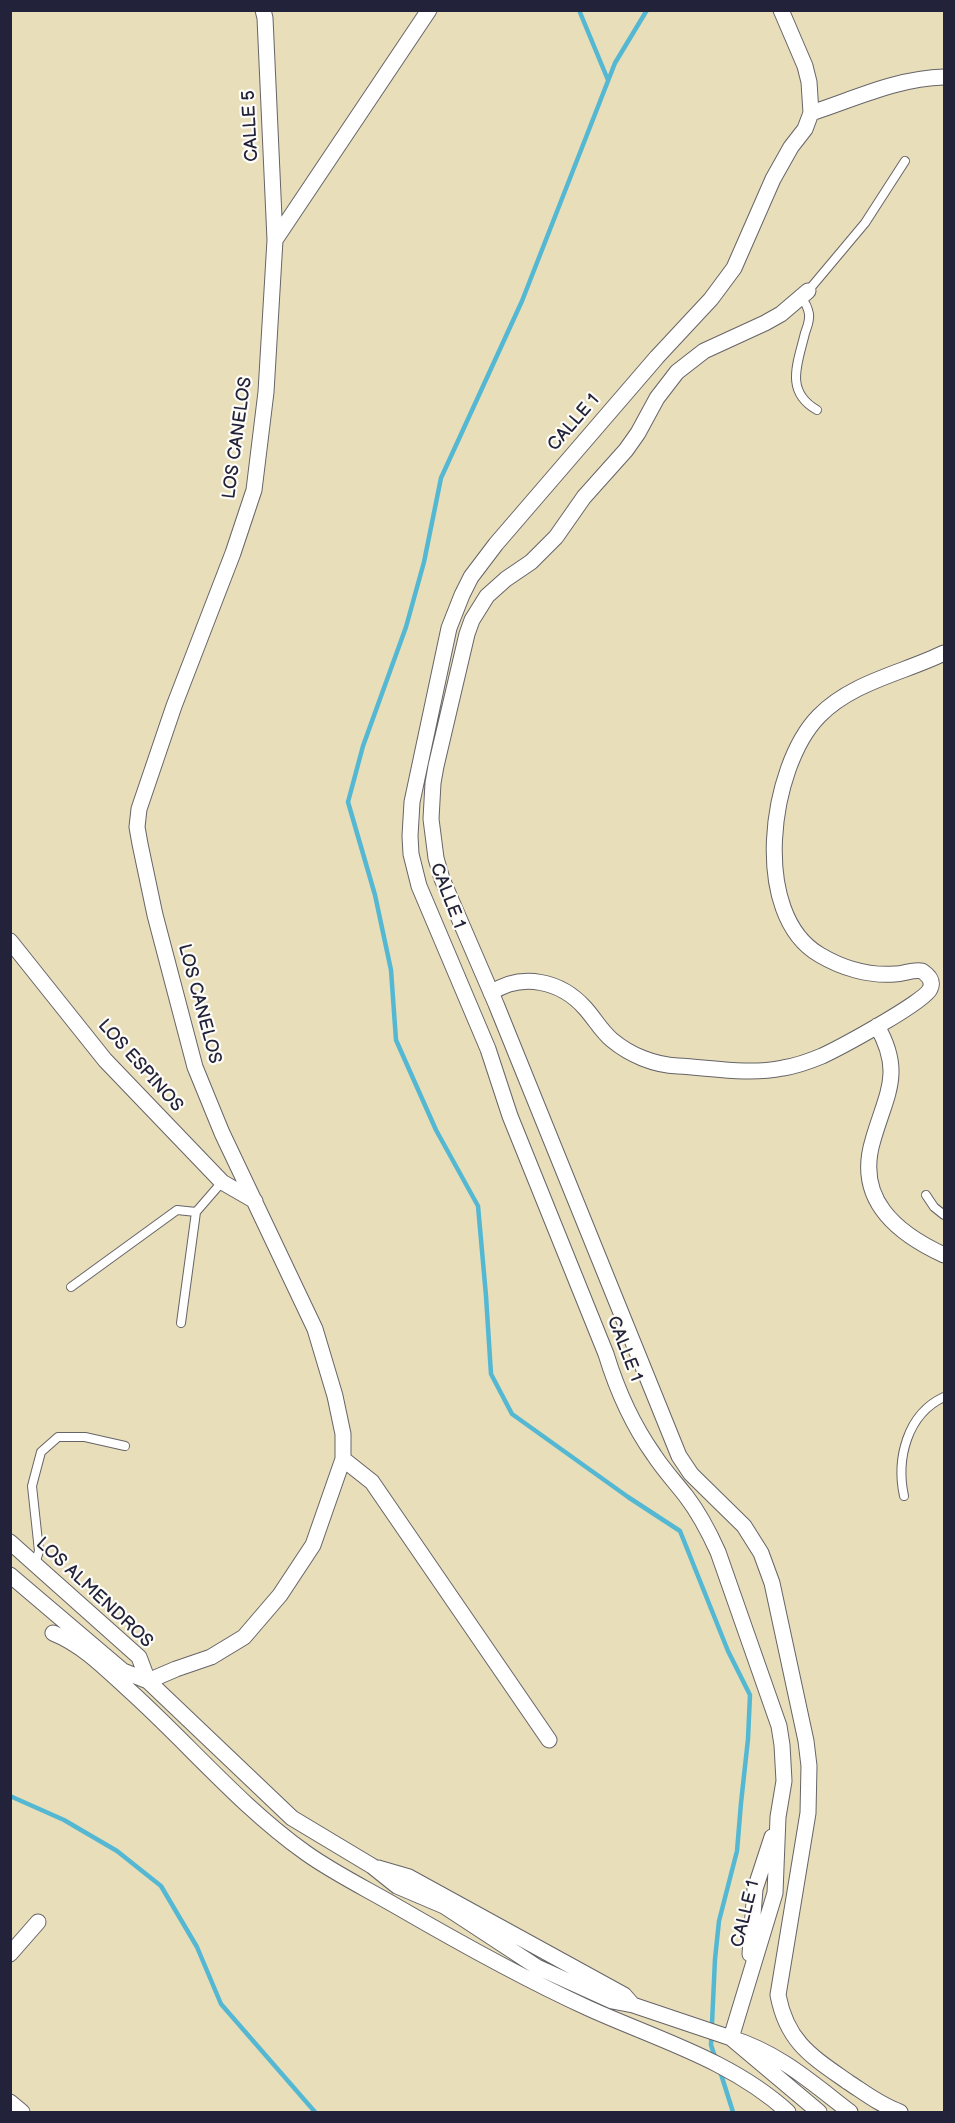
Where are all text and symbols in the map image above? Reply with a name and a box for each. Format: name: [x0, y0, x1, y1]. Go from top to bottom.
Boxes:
street label: CALLE 5: [238, 90, 264, 162]
street label: LOS CANELOS: [219, 376, 257, 500]
street label: CALLE 1: [543, 390, 605, 456]
street label: CALLE 1: [425, 860, 469, 932]
street label: LOS CANELOS: [173, 942, 225, 1066]
street label: LOS ESPINOS: [93, 1015, 187, 1117]
street label: CALLE 1: [602, 1313, 646, 1385]
street label: LOS ALMENDROS: [31, 1533, 157, 1653]
street label: CALLE 1: [727, 1878, 765, 1950]

